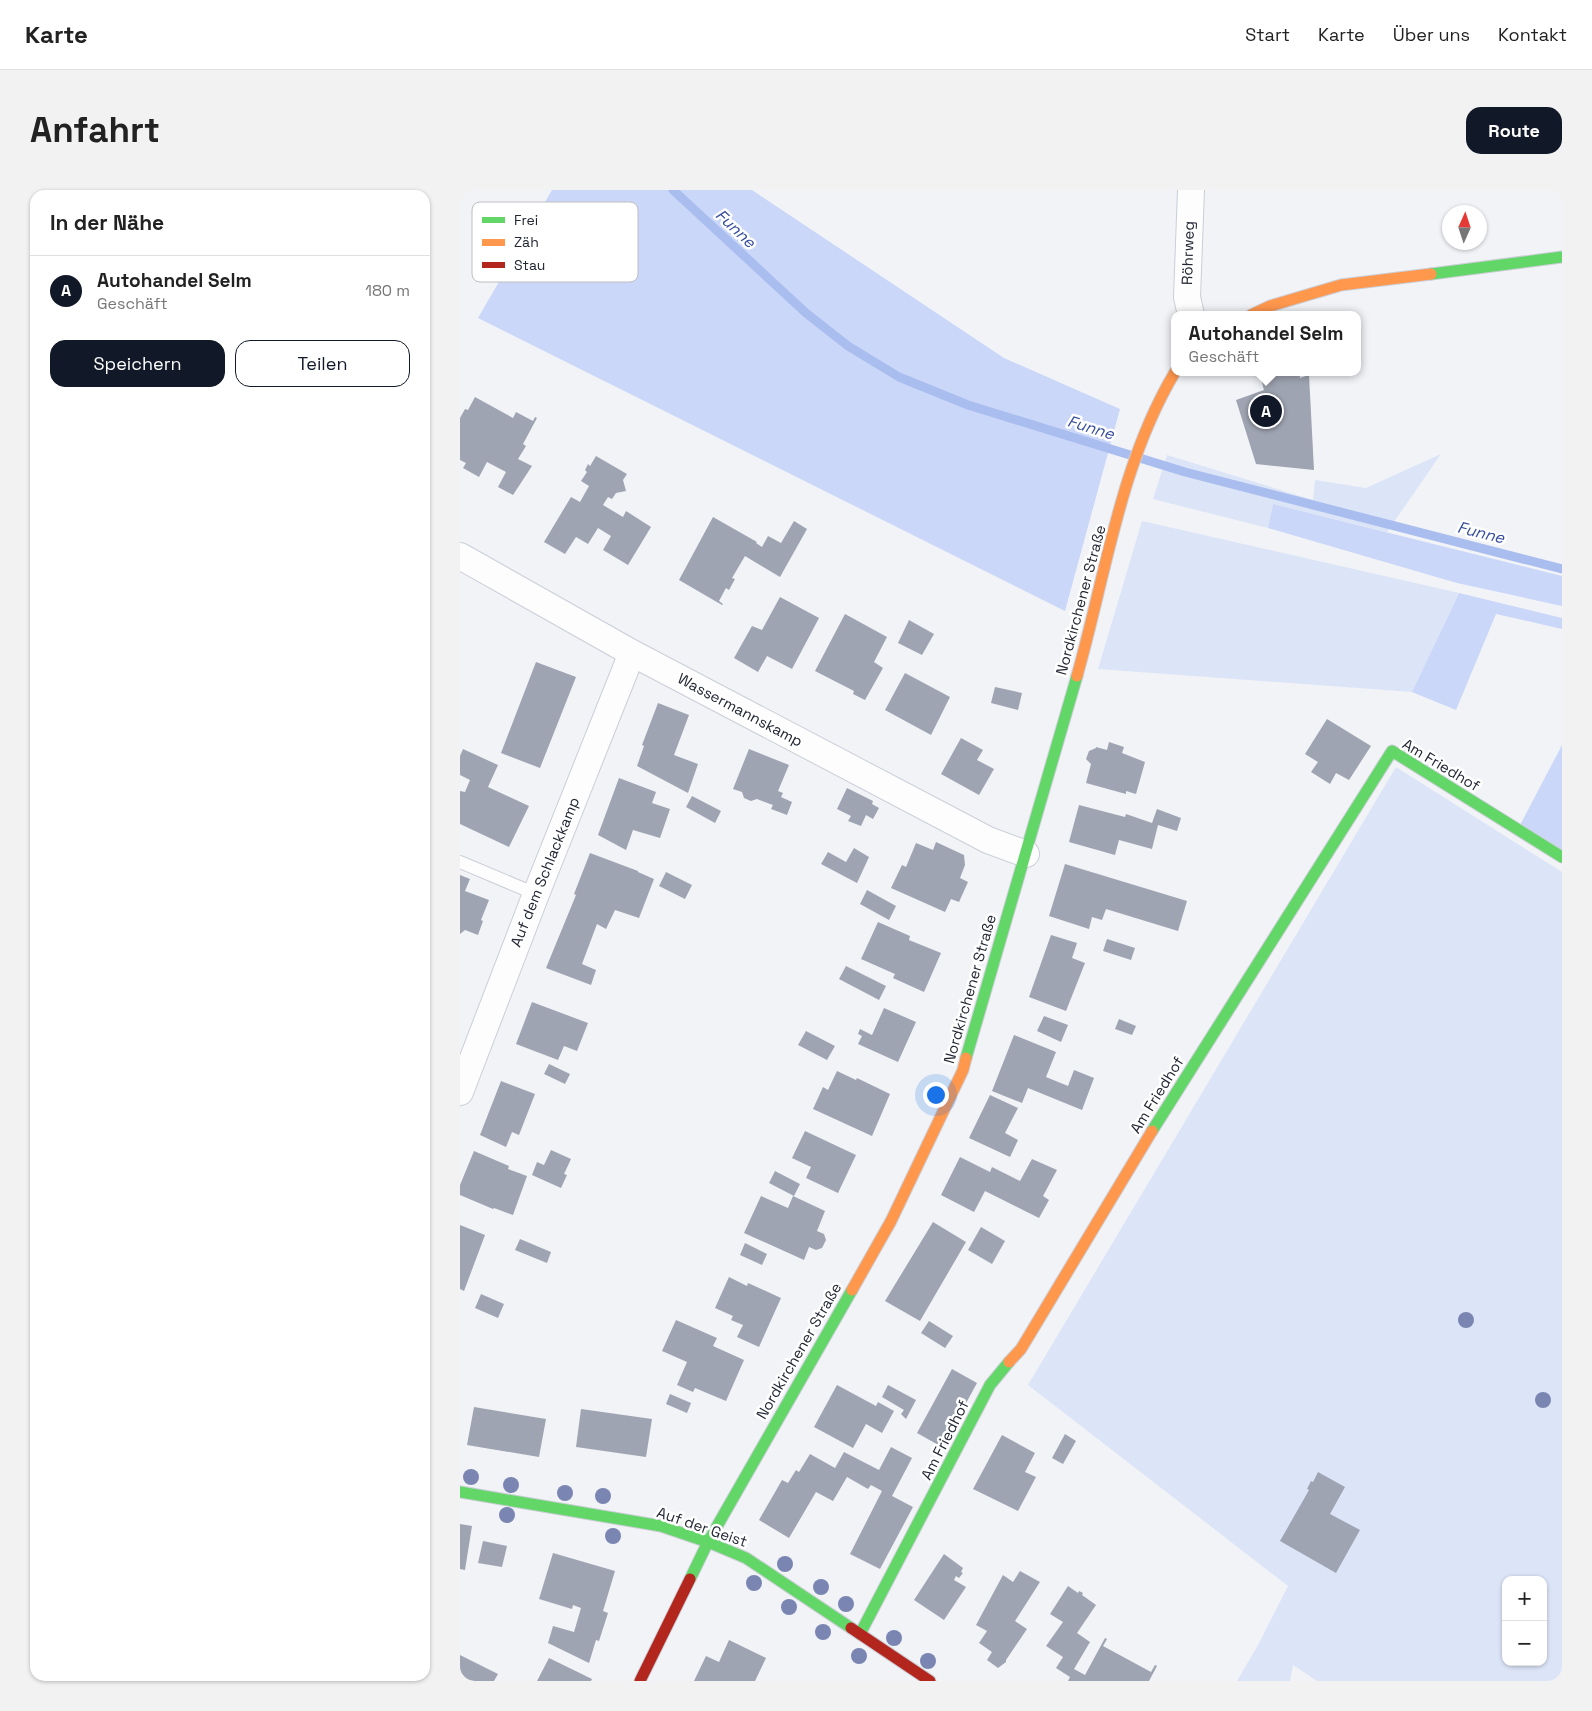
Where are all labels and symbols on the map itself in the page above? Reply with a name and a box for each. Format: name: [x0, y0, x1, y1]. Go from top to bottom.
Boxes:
legend: [472, 202, 638, 282]
water label: Funne: [711, 204, 761, 253]
north arrow: [1442, 205, 1487, 250]
text: Frei: [514, 211, 538, 229]
street label: Röhrweg: [1177, 221, 1198, 285]
text: Zäh: [514, 233, 539, 251]
text: Stau: [514, 256, 545, 274]
pin: A: [1250, 392, 1282, 430]
water label: Funne: [1065, 410, 1117, 445]
water label: Funne: [1455, 517, 1507, 549]
street label: Nordkirchener Straße: [1051, 523, 1110, 677]
street label: Wassermannskamp: [674, 669, 806, 751]
street label: Am Friedhof: [1399, 734, 1484, 795]
street label: Auf dem Schlackkamp: [506, 794, 583, 950]
street label: Nordkirchener Straße: [939, 912, 1000, 1066]
street label: Am Friedhof: [1125, 1053, 1188, 1137]
your location: [923, 1082, 949, 1108]
street label: Nordkirchener Straße: [752, 1279, 845, 1422]
street label: Am Friedhof: [916, 1396, 973, 1483]
street label: Auf der Geist: [655, 1502, 750, 1551]

